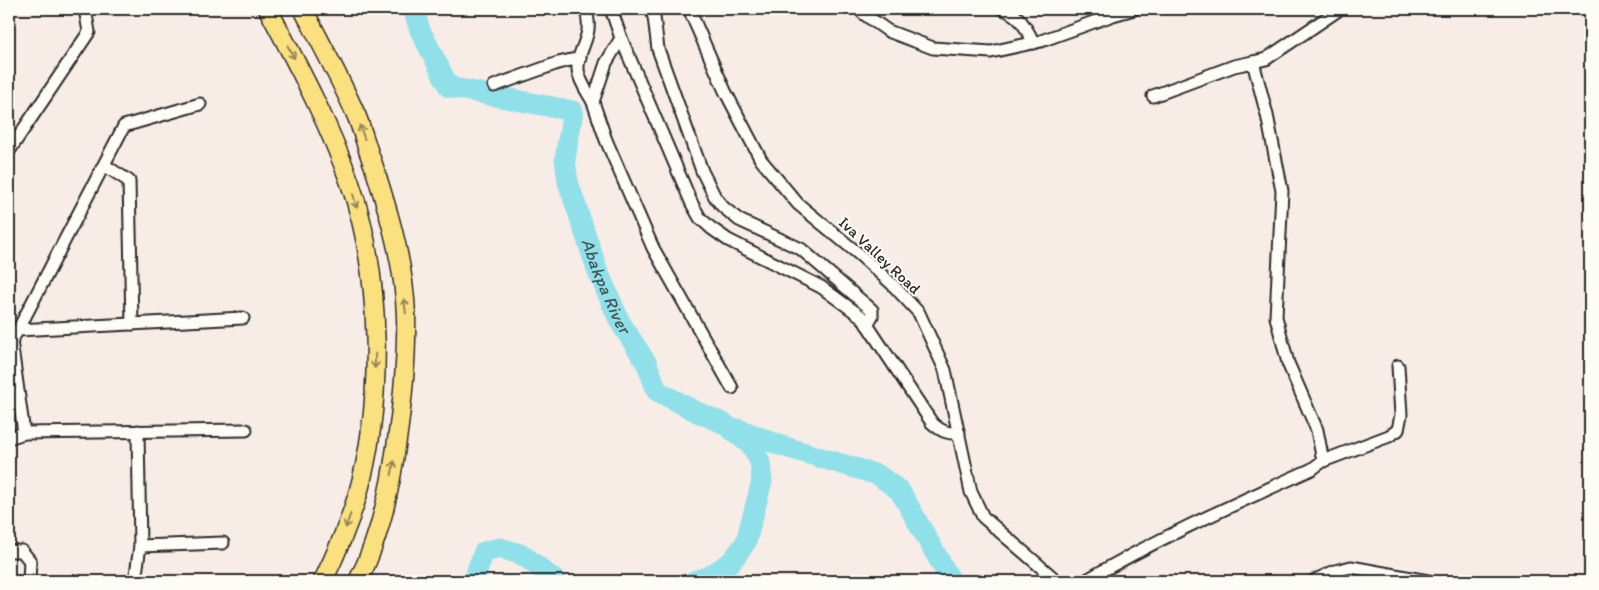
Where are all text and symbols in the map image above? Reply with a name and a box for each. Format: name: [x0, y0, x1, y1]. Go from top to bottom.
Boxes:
one-way arrow: [286, 44, 296, 59]
one-way arrow: [357, 125, 366, 141]
one-way arrow: [350, 192, 360, 208]
street label: Iva Valley Road: [835, 213, 925, 298]
water label: Abakpa River: [577, 236, 637, 340]
one-way arrow: [400, 299, 410, 315]
one-way arrow: [370, 353, 379, 369]
one-way arrow: [388, 461, 398, 477]
one-way arrow: [343, 512, 353, 528]

